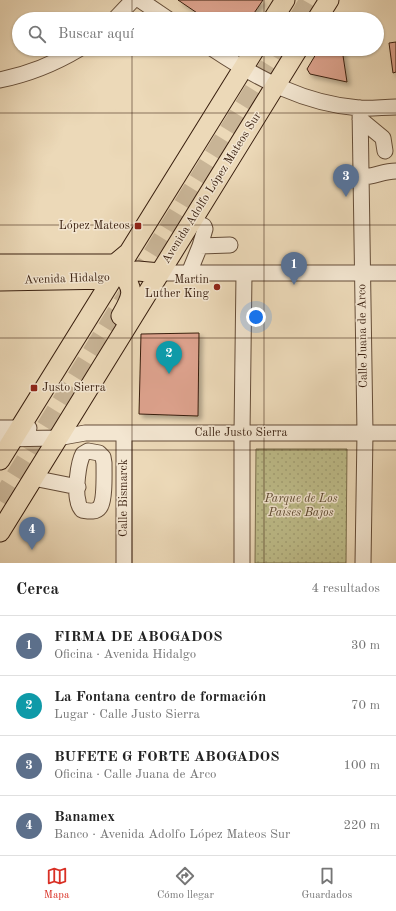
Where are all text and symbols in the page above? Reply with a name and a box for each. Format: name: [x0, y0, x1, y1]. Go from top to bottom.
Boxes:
search box: [12, 12, 384, 56]
icon: search: [26, 23, 48, 45]
text: Buscar aquí: [58, 27, 134, 42]
street label: Avenida Adolfo López Mateos Sur: [160, 110, 264, 266]
pin: 3: [333, 164, 359, 197]
place label: López Mateos: [59, 220, 130, 232]
marker: López Mateos: [133, 221, 143, 231]
pin: 1: [281, 252, 307, 285]
street label: Avenida Hidalgo: [24, 272, 110, 286]
place label: Martin Luther King: [145, 274, 210, 300]
marker: Martin Luther King: [212, 282, 222, 292]
street label: Calle Juana de Arco: [356, 284, 370, 388]
your location: [246, 307, 266, 327]
pin: 2: [156, 341, 182, 374]
place label: Justo Sierra: [42, 382, 106, 394]
marker: Justo Sierra: [29, 383, 39, 393]
street label: Calle Justo Sierra: [195, 427, 288, 439]
street label: Calle Bismarck: [118, 459, 130, 537]
park label: Parque de Los Países Bajos: [263, 493, 338, 519]
pin: 4: [19, 517, 45, 550]
text: Cerca: [16, 581, 59, 598]
text: 4 resultados: [312, 582, 380, 595]
text: FIRMA DE ABOGADOS: [54, 630, 223, 645]
text: 1: [25, 639, 33, 652]
text: 30 m: [351, 639, 380, 652]
text: Oficina · Avenida Hidalgo: [54, 648, 196, 661]
text: La Fontana centro de formación: [54, 690, 266, 705]
text: 2: [25, 699, 33, 712]
text: 70 m: [351, 699, 380, 712]
text: Lugar · Calle Justo Sierra: [54, 708, 200, 721]
text: BUFETE G FORTE ABOGADOS: [54, 750, 280, 765]
text: 3: [25, 759, 33, 772]
text: 100 m: [343, 759, 380, 772]
text: Oficina · Calle Juana de Arco: [54, 768, 217, 781]
text: Banamex: [54, 810, 115, 825]
text: 4: [25, 819, 33, 832]
text: 220 m: [343, 819, 380, 832]
text: Banco · Avenida Adolfo López Mateos Sur: [54, 828, 290, 841]
tab: Mapa: [44, 865, 70, 903]
tab: Cómo llegar: [157, 865, 214, 903]
tab: Guardados: [301, 865, 352, 903]

